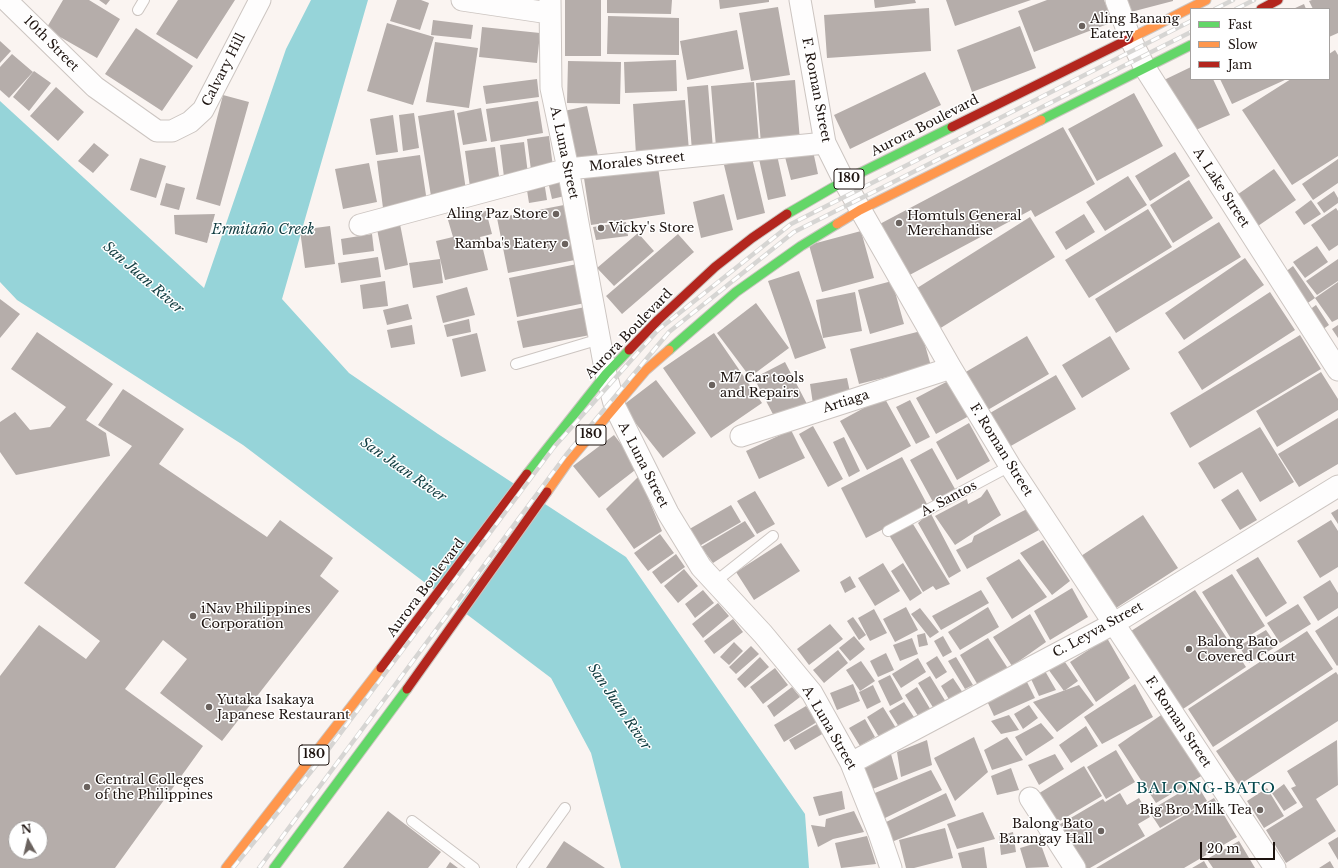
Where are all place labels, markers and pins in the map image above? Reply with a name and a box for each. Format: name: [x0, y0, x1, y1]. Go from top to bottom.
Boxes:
place label: Aling Banang Eatery: [1090, 11, 1179, 42]
marker: Aling Banang Eatery: [1077, 21, 1087, 31]
place label: Aling Paz Store: [447, 206, 548, 222]
place label: Homtuls General Merchandise: [907, 208, 1021, 239]
marker: Aling Paz Store: [551, 209, 561, 219]
marker: Homtuls General Merchandise: [894, 218, 904, 228]
place label: Vicky's Store: [609, 220, 694, 236]
marker: Vicky's Store: [596, 223, 606, 233]
place label: Ramba's Eatery: [454, 236, 557, 252]
marker: Ramba's Eatery: [560, 239, 570, 249]
place label: M7 Car tools and Repairs: [720, 370, 804, 401]
marker: M7 Car tools and Repairs: [707, 380, 717, 390]
place label: iNav Philippines Corporation: [201, 601, 311, 632]
marker: iNav Philippines Corporation: [188, 611, 198, 621]
place label: Balong Bato Covered Court: [1197, 634, 1296, 665]
marker: Balong Bato Covered Court: [1184, 644, 1194, 654]
place label: Yutaka Isakaya Japanese Restaurant: [217, 692, 350, 723]
marker: Yutaka Isakaya Japanese Restaurant: [204, 702, 214, 712]
place label: Central Colleges of the Philippines: [95, 772, 213, 803]
marker: Central Colleges of the Philippines: [82, 782, 92, 792]
place label: Big Bro Milk Tea: [1140, 802, 1252, 818]
marker: Big Bro Milk Tea: [1255, 805, 1265, 815]
place label: Balong Bato Barangay Hall: [999, 816, 1093, 847]
marker: Balong Bato Barangay Hall: [1096, 826, 1106, 836]

